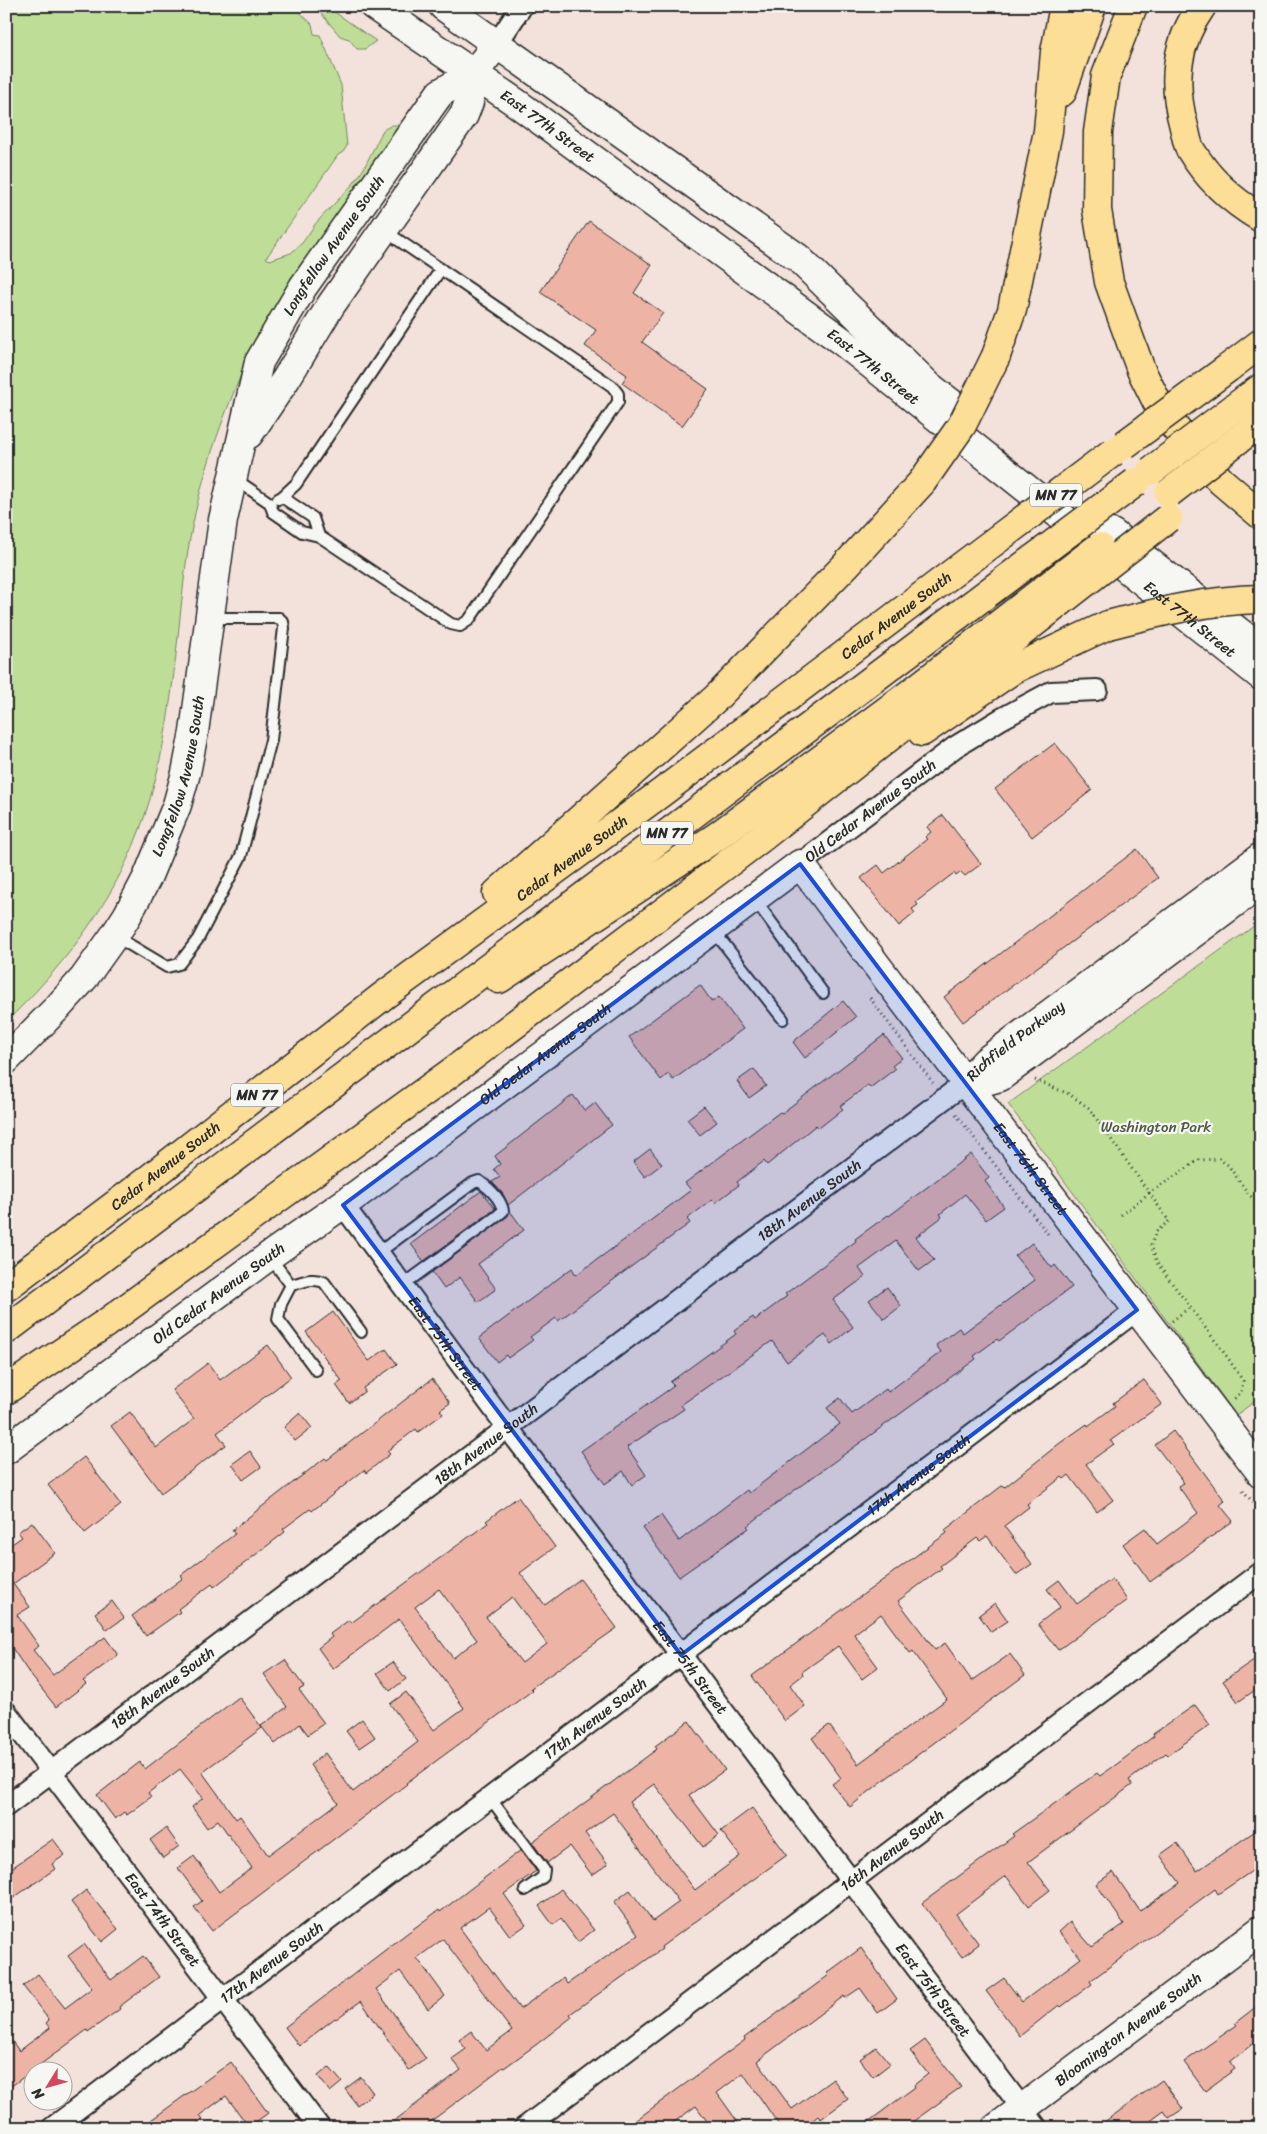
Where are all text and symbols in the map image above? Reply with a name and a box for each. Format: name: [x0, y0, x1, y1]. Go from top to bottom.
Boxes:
street label: East 77th Street: [495, 82, 601, 170]
street label: Longfellow Avenue South: [276, 170, 391, 321]
street label: East 77th Street: [821, 321, 926, 412]
road number: MN 77: [1030, 484, 1082, 506]
street label: Cedar Avenue South: [835, 565, 957, 666]
street label: East 77th Street: [1138, 574, 1242, 665]
street label: Longfellow Avenue South: [144, 694, 212, 860]
street label: Old Cedar Avenue South: [799, 752, 942, 869]
street label: Cedar Avenue South: [510, 808, 634, 908]
road number: MN 77: [641, 821, 693, 844]
street label: Richfield Parkway: [960, 993, 1071, 1088]
street label: Old Cedar Avenue South: [473, 996, 617, 1112]
road number: MN 77: [231, 1084, 283, 1106]
park label: Washington Park: [1101, 1114, 1211, 1140]
street label: Cedar Avenue South: [105, 1115, 226, 1217]
street label: East 76th Street: [986, 1116, 1075, 1222]
street label: 18th Avenue South: [751, 1152, 867, 1248]
street label: Old Cedar Avenue South: [146, 1236, 290, 1351]
street label: East 75th Street: [401, 1290, 490, 1397]
street label: 18th Avenue South: [428, 1396, 544, 1492]
street label: 17th Avenue South: [861, 1427, 976, 1523]
street label: East 75th Street: [646, 1614, 735, 1720]
street label: 18th Avenue South: [105, 1640, 220, 1736]
street label: 17th Avenue South: [537, 1671, 653, 1767]
street label: 16th Avenue South: [834, 1802, 950, 1898]
street label: East 74th Street: [118, 1867, 207, 1973]
street label: 17th Avenue South: [214, 1914, 329, 2010]
street label: East 75th Street: [889, 1937, 978, 2043]
street label: Bloomington Avenue South: [1049, 1965, 1208, 2093]
north arrow: [22, 2062, 72, 2112]
text: N: [25, 2082, 52, 2106]

